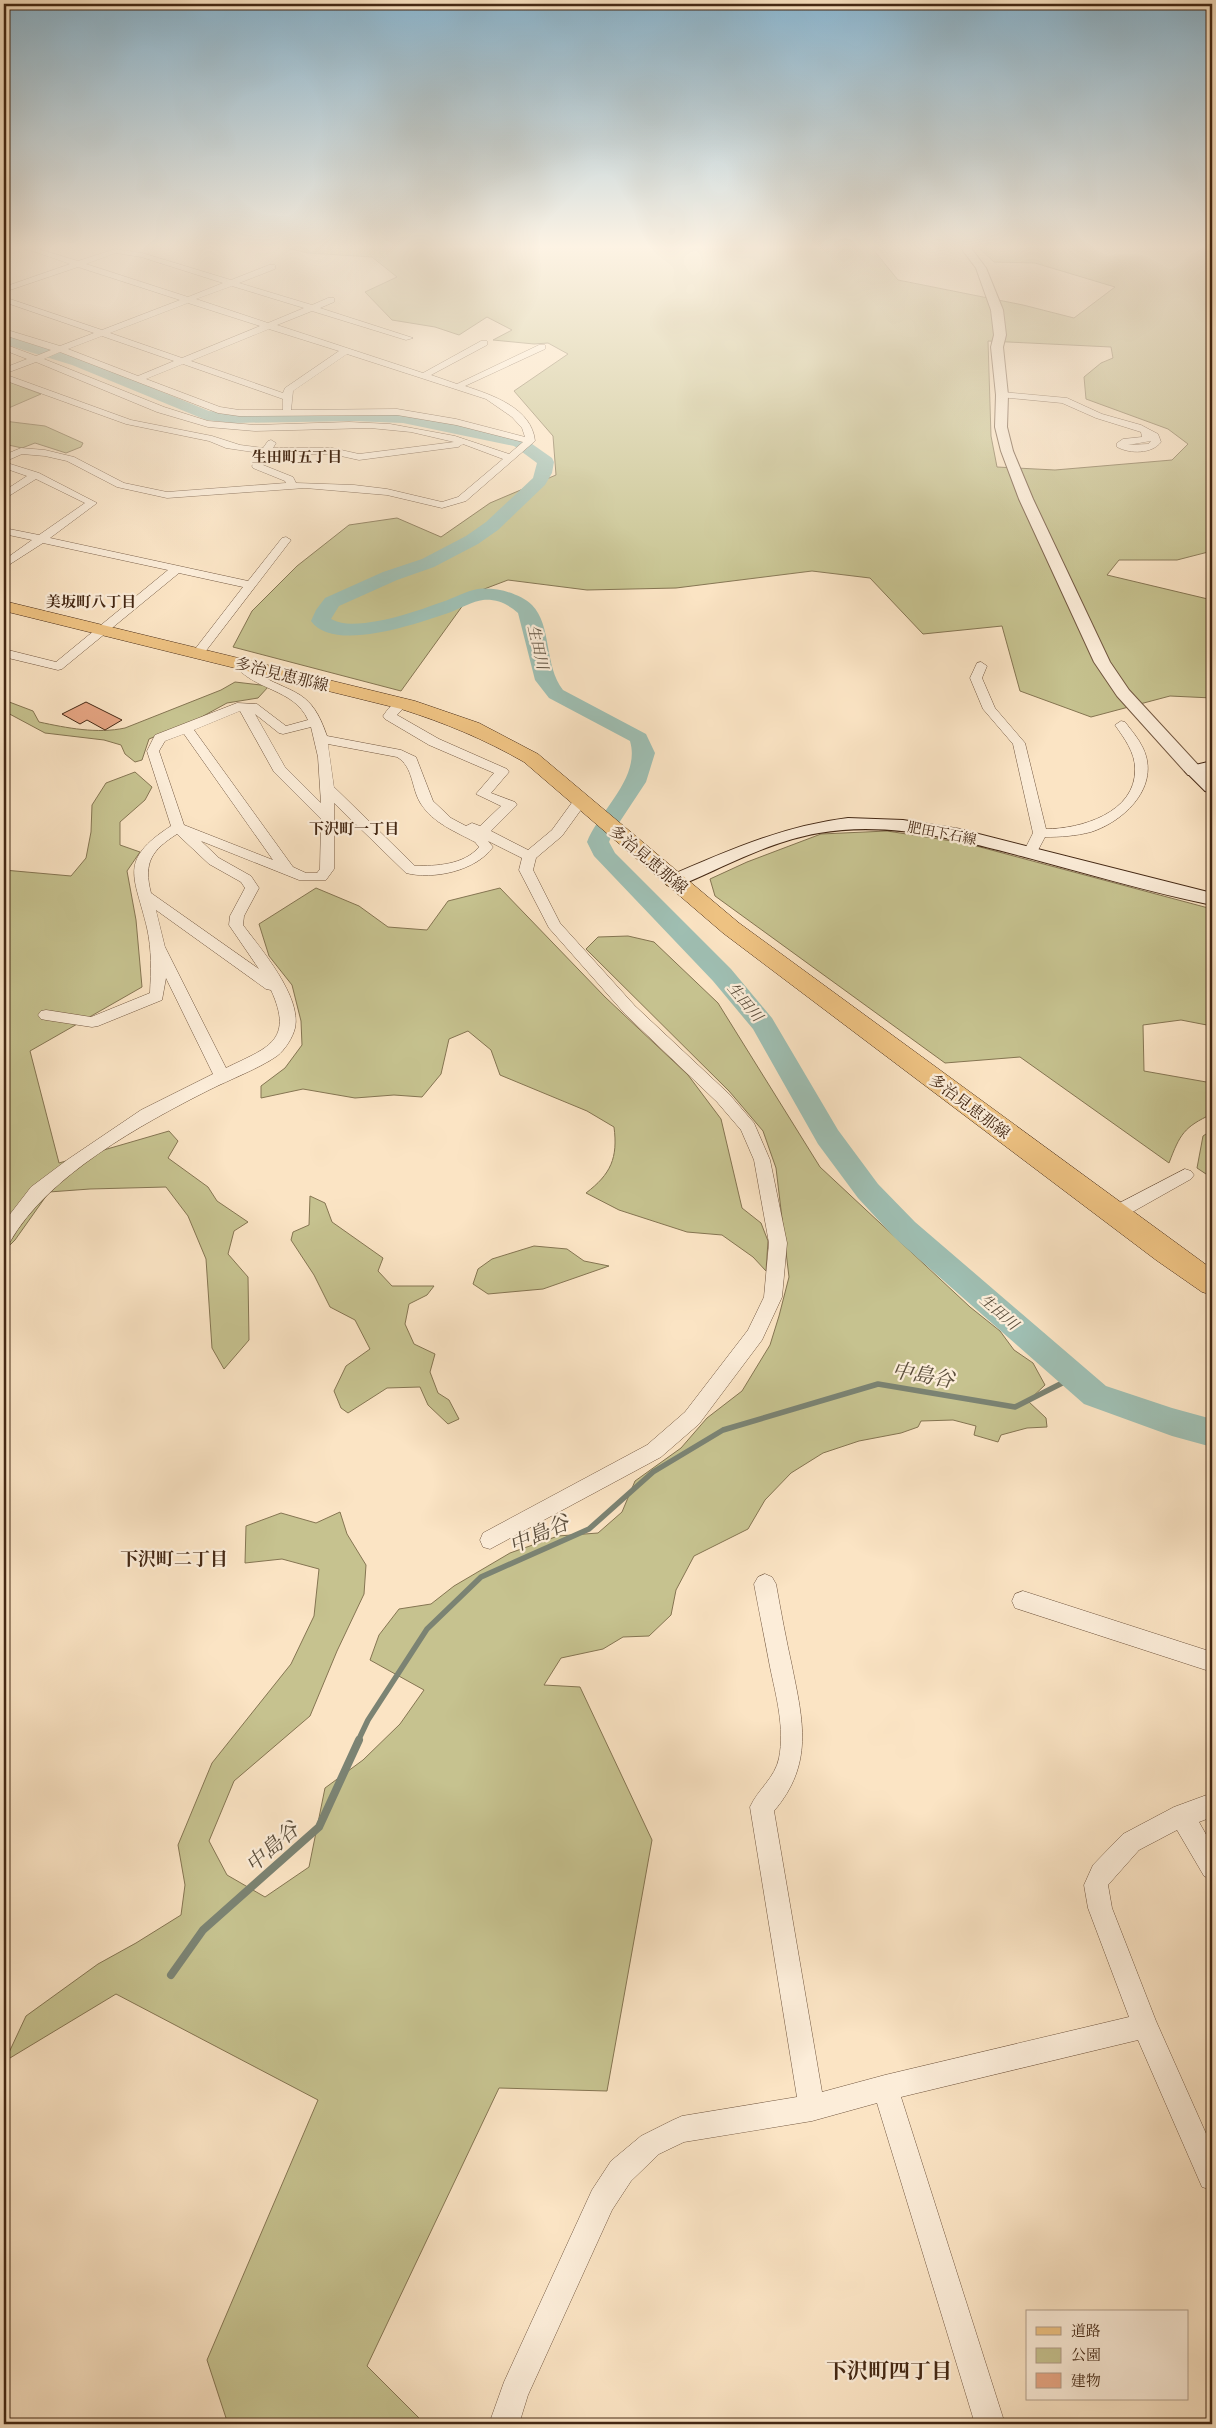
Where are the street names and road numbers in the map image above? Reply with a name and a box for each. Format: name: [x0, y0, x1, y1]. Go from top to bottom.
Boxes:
street label: 多治見恵那線: [233, 653, 331, 695]
street label: 肥田下石線: [906, 817, 978, 849]
street label: 多治見恵那線: [606, 820, 692, 898]
street label: 多治見恵那線: [926, 1069, 1014, 1143]

